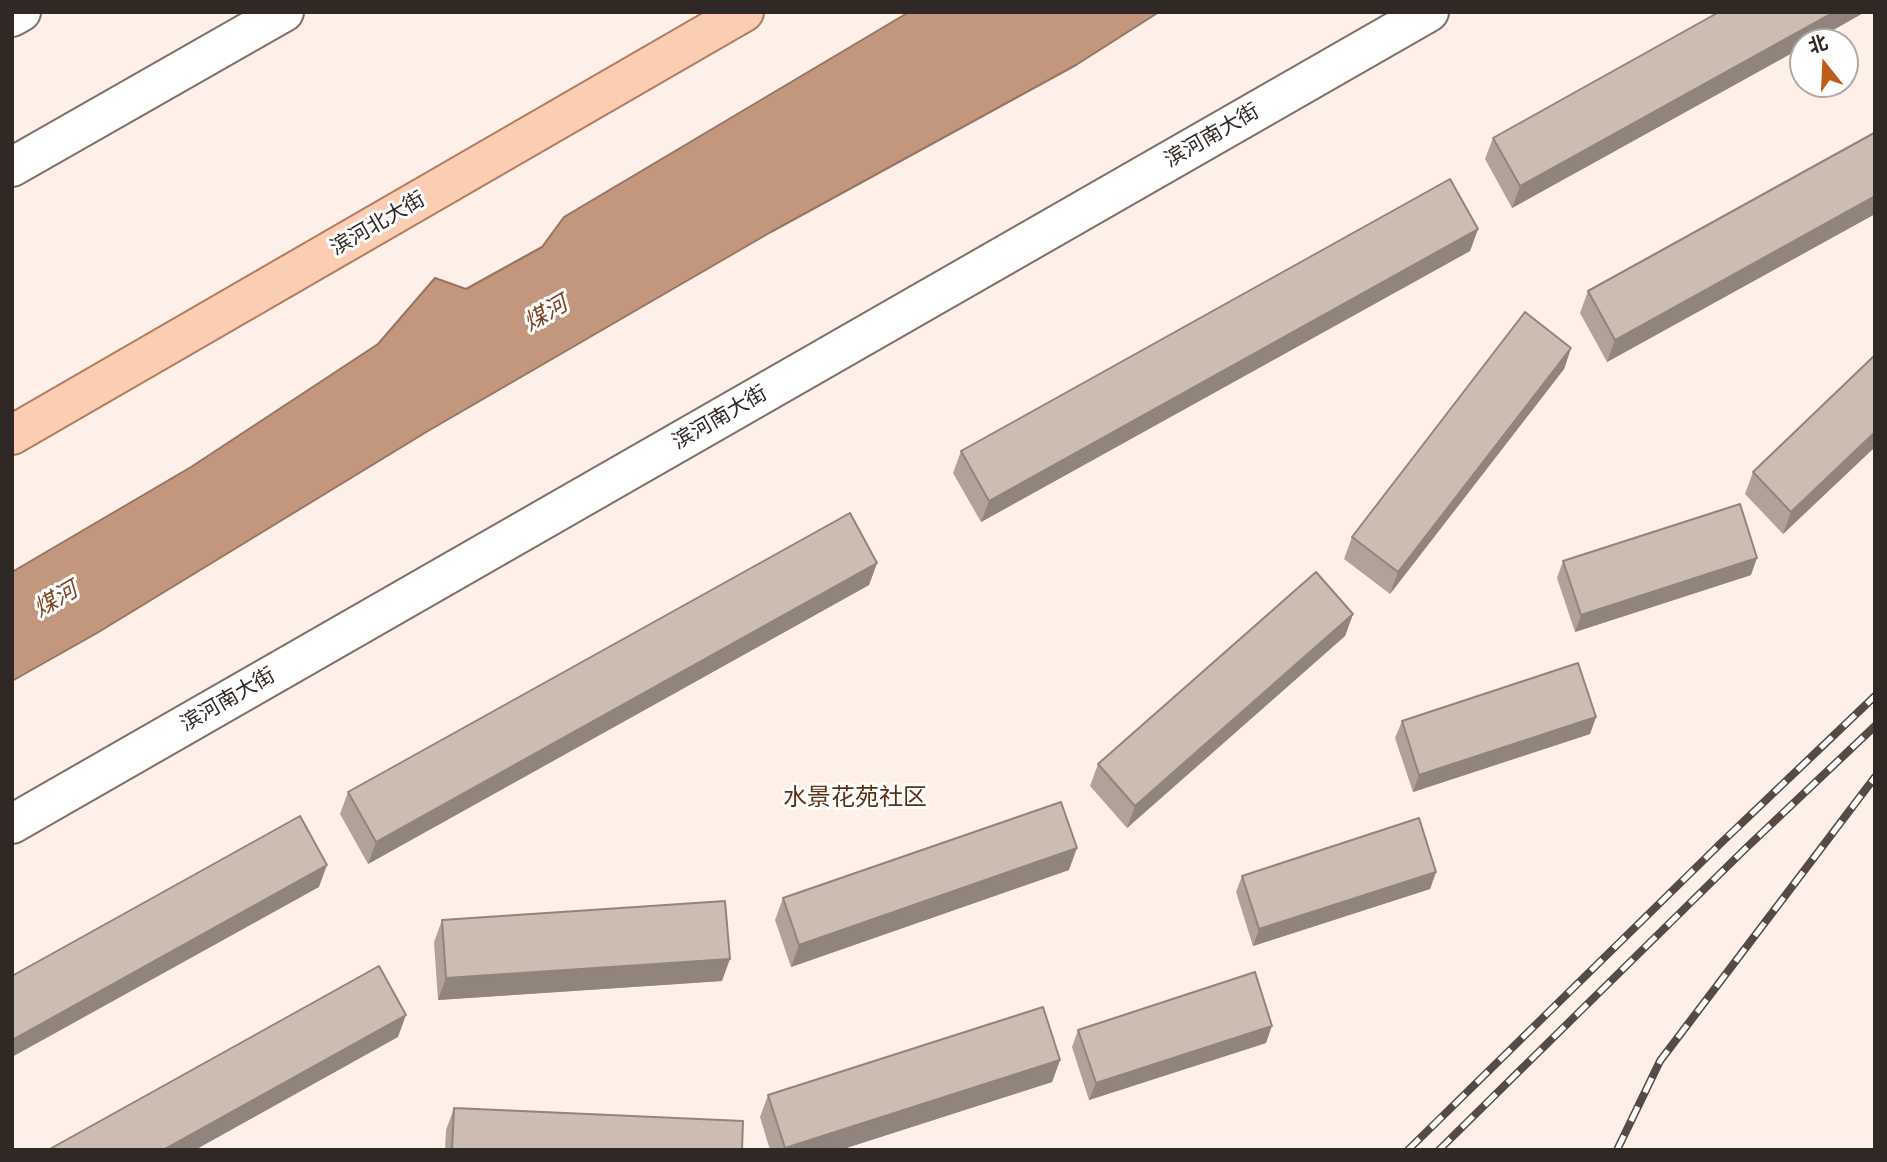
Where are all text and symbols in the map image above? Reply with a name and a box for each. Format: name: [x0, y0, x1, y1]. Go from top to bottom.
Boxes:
north arrow: [1789, 28, 1859, 98]
text: 北: [1805, 31, 1831, 58]
street label: 滨河南大街: [1160, 99, 1264, 173]
street label: 滨河北大街: [326, 187, 430, 261]
water label: 煤河: [519, 291, 573, 337]
street label: 滨河南大街: [668, 381, 772, 455]
water label: 煤河: [29, 577, 83, 623]
street label: 滨河南大街: [176, 663, 280, 737]
district label: 水景花苑社区: [783, 784, 927, 812]

